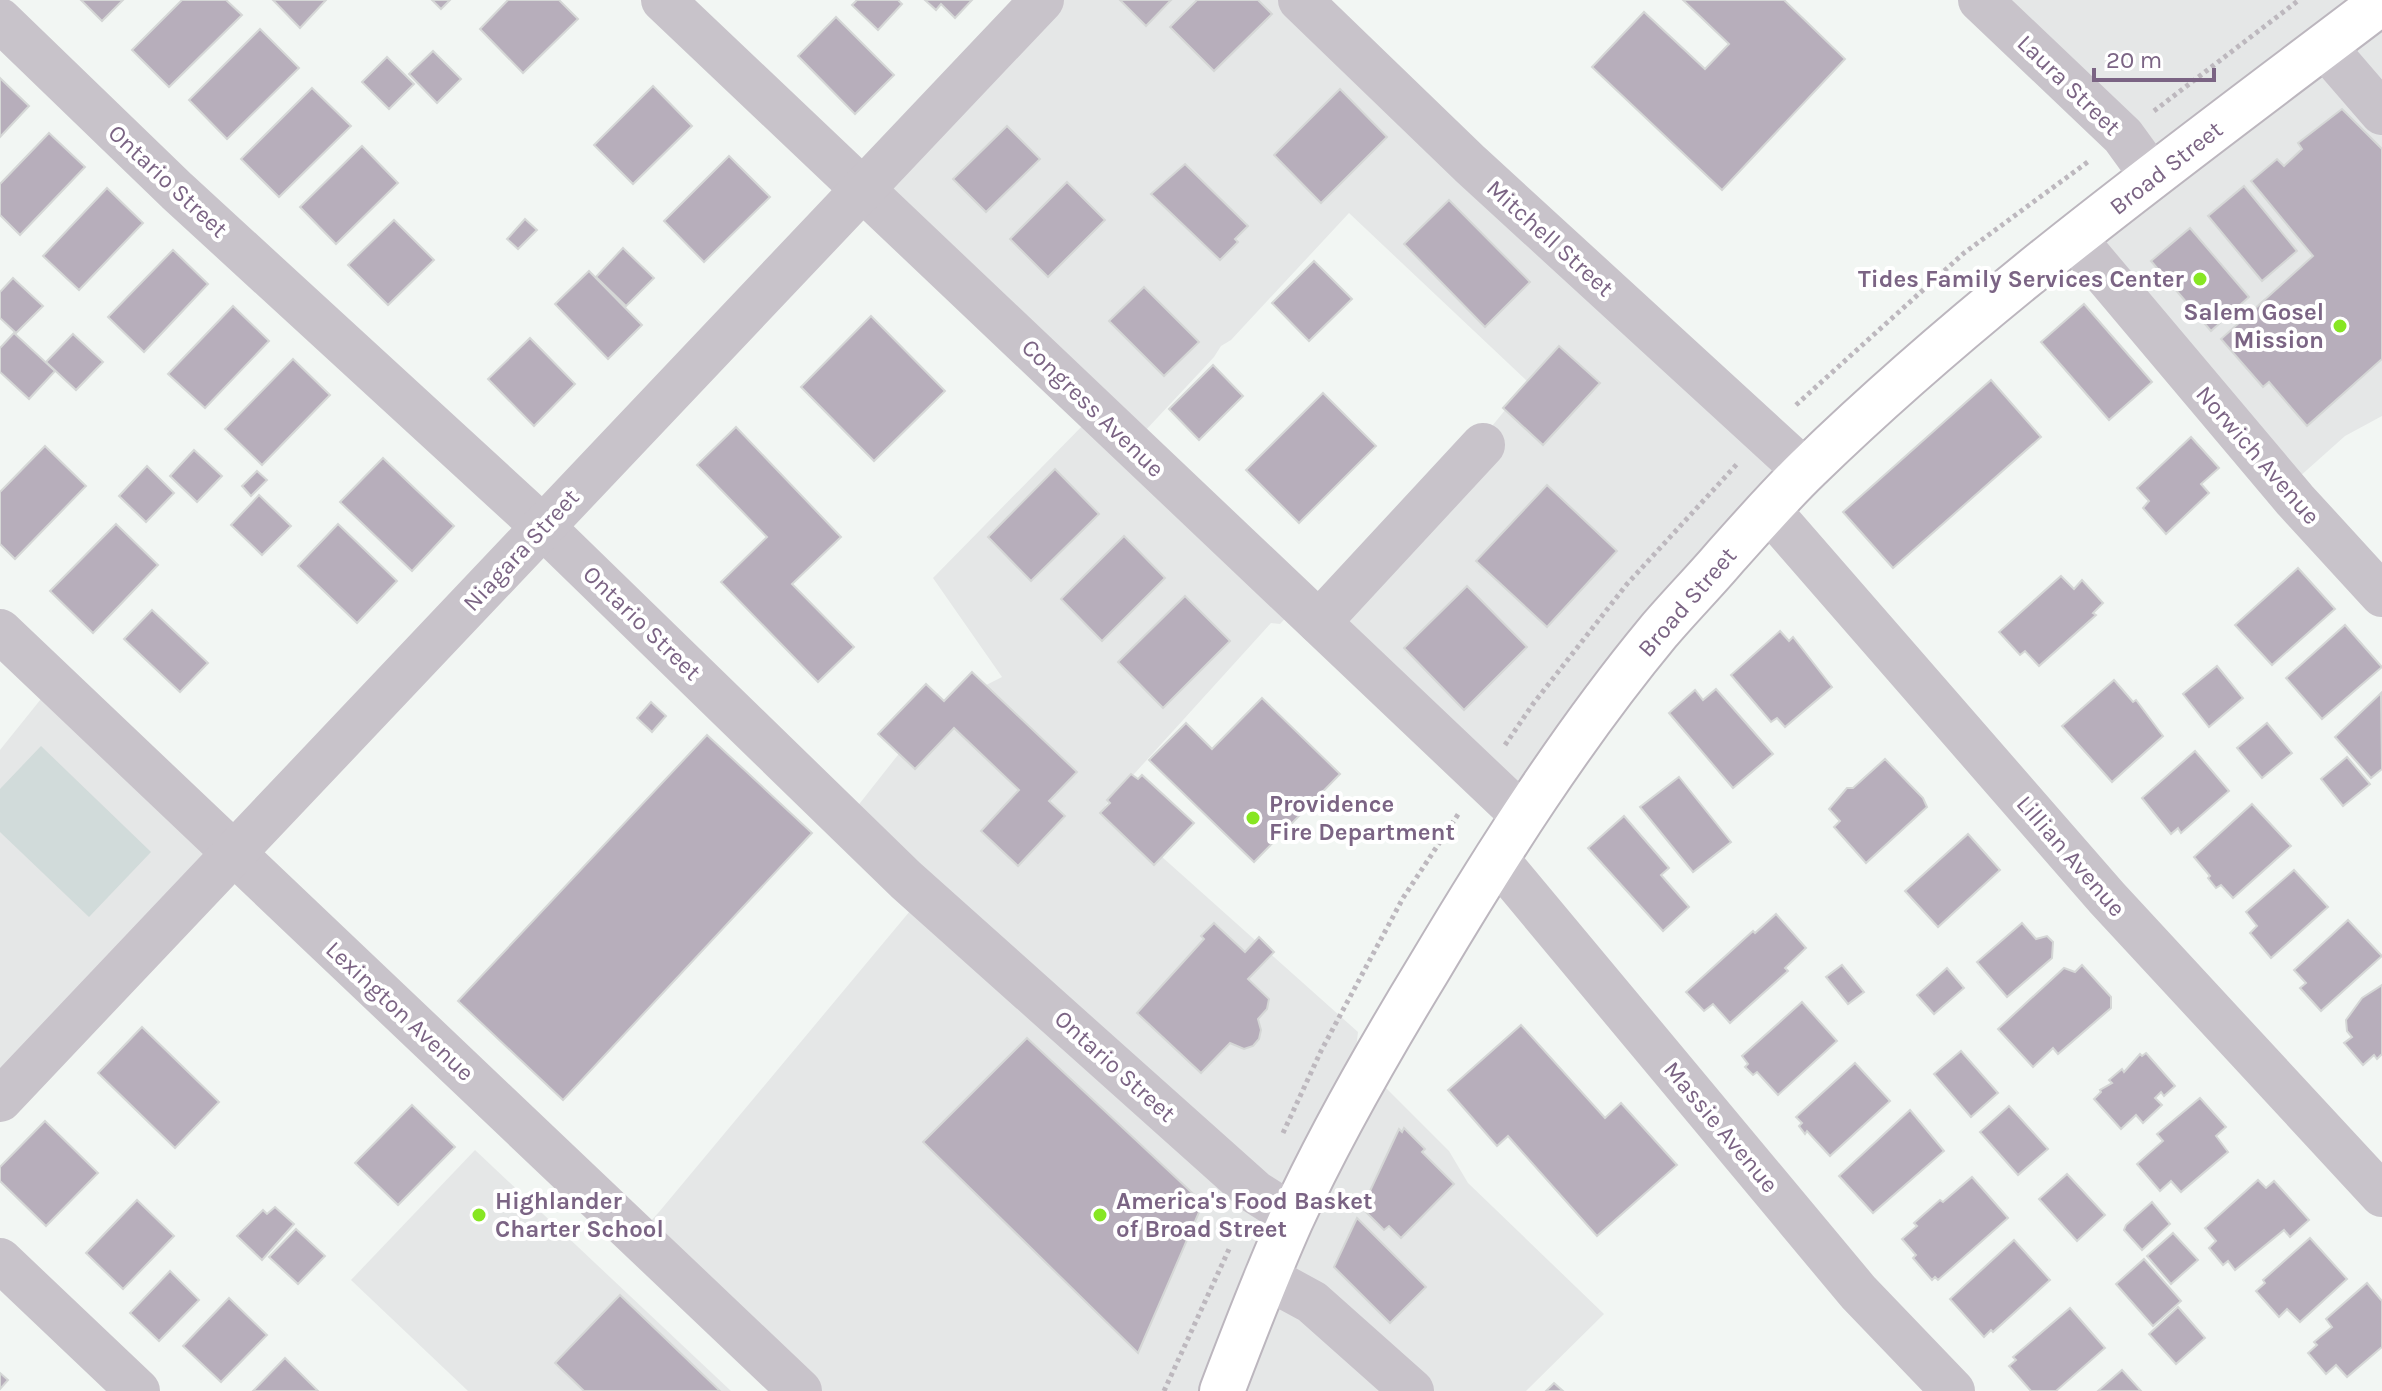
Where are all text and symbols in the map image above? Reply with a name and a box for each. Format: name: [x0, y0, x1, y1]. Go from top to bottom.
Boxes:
street label: Laura Street: [2012, 29, 2126, 141]
scale bar: [2094, 32, 2214, 82]
text: 20 m: [2106, 46, 2162, 74]
street label: Broad Street: [2104, 115, 2228, 221]
street label: Ontario Street: [103, 119, 233, 243]
street label: Mitchell Street: [1481, 174, 1619, 302]
place label: Tides Family Services Center: [1858, 265, 2185, 293]
marker: Tides Family Services Center: [2191, 270, 2209, 288]
place label: Salem Gosel Mission: [2183, 298, 2324, 354]
marker: Salem Gosel Mission: [2331, 317, 2349, 335]
street label: Congress Avenue: [1016, 333, 1170, 483]
street label: Norwich Avenue: [2190, 380, 2326, 530]
street label: Niagara Street: [457, 483, 585, 617]
street label: Broad Street: [1632, 542, 1742, 662]
street label: Ontario Street: [577, 560, 707, 686]
place label: Providence Fire Department: [1269, 790, 1455, 846]
street label: Lillian Avenue: [2011, 790, 2131, 922]
marker: Providence Fire Department: [1244, 809, 1262, 827]
street label: Lexington Avenue: [320, 935, 480, 1087]
street label: Ontario Street: [1049, 1004, 1181, 1128]
street label: Massie Avenue: [1658, 1056, 1784, 1198]
place label: Highlander Charter School: [495, 1187, 664, 1243]
place label: America's Food Basket of Broad Street: [1116, 1187, 1373, 1243]
marker: Highlander Charter School: [470, 1206, 488, 1224]
marker: America's Food Basket of Broad Street: [1091, 1206, 1109, 1224]

